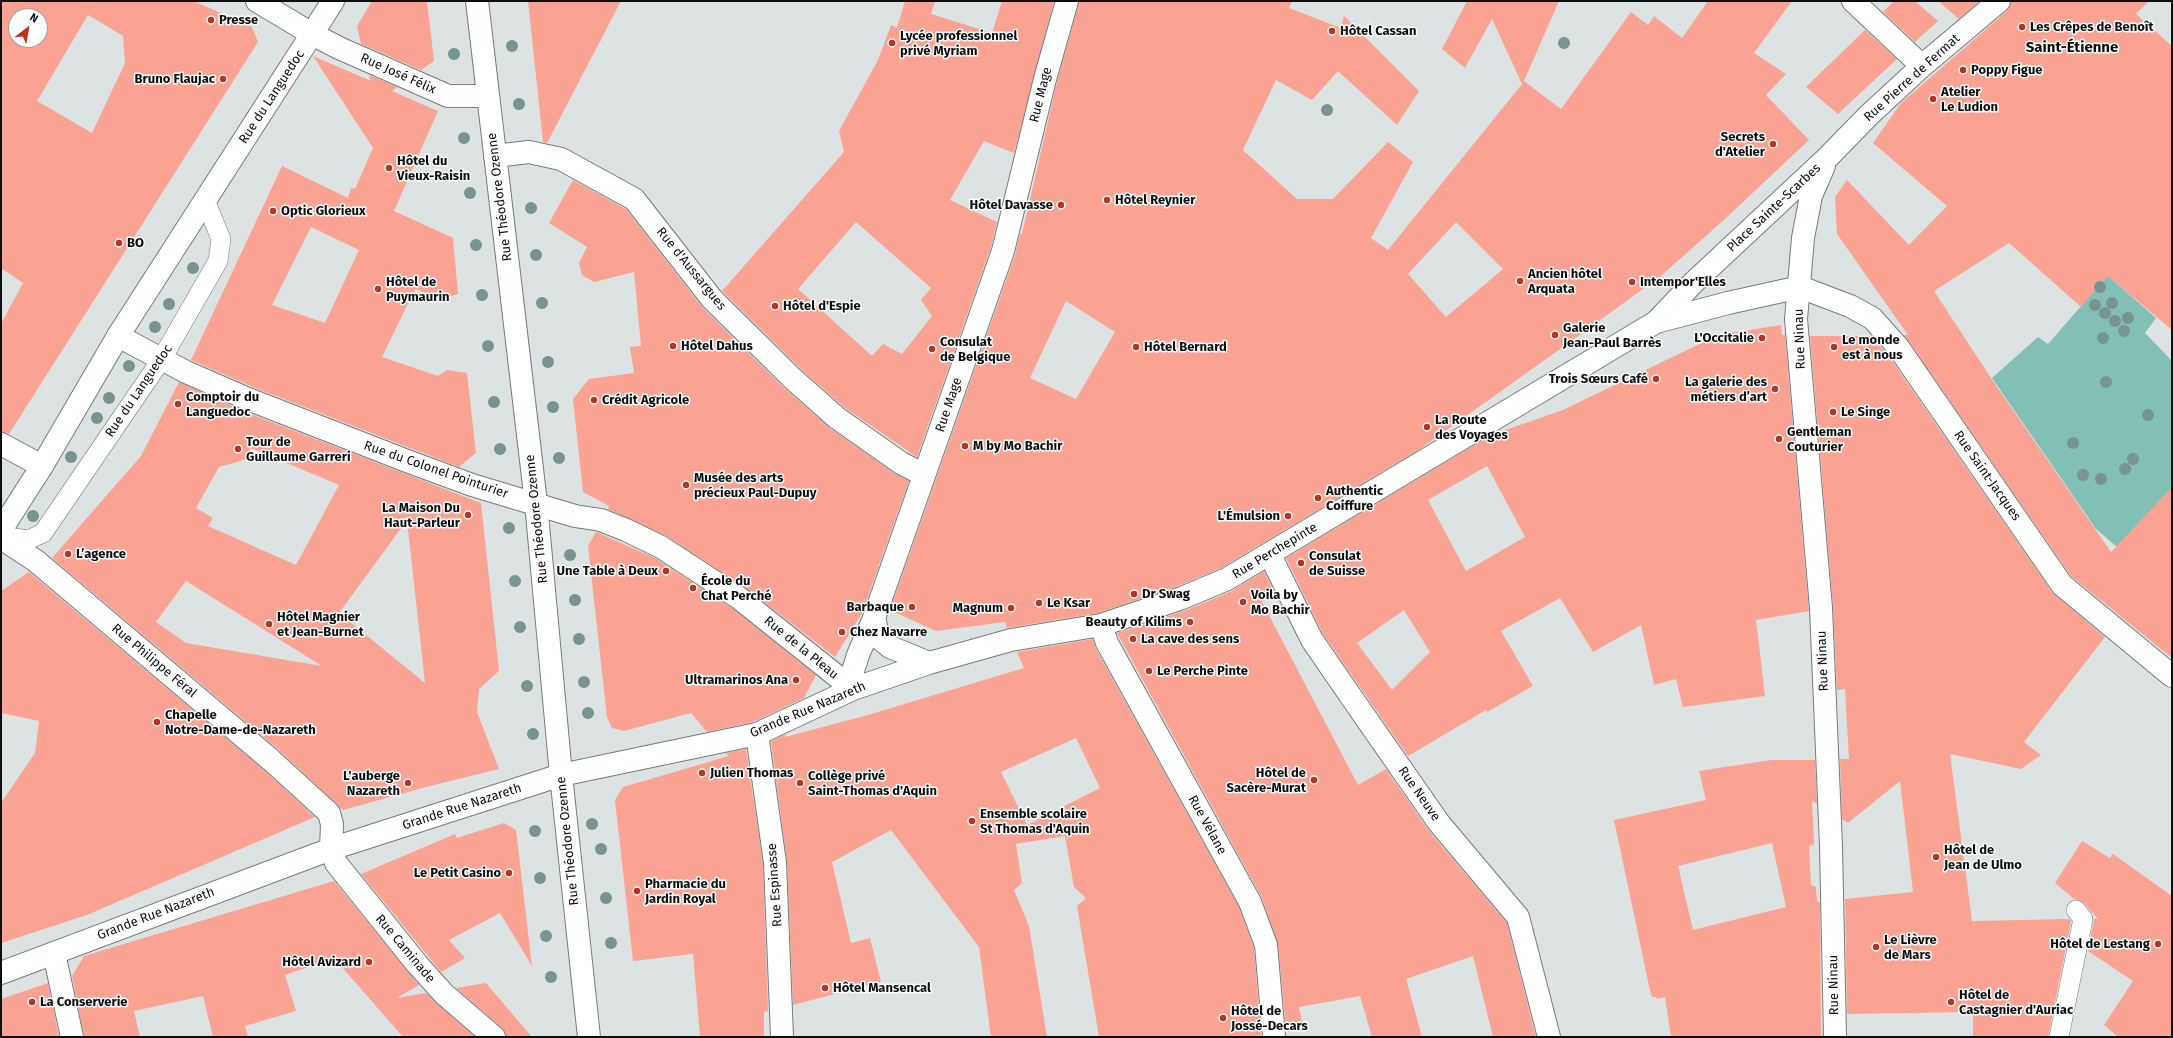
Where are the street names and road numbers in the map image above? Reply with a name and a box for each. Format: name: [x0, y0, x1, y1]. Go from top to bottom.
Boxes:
street label: Rue Pierre de Fermat: [1861, 31, 1963, 125]
street label: Rue du Languedoc: [236, 47, 308, 147]
street label: Rue José Félix: [358, 50, 438, 98]
street label: Rue Mage: [1027, 66, 1055, 124]
street label: Rue Théodore Ozenne: [484, 132, 516, 262]
street label: Place Sainte-Scarbes: [1724, 160, 1824, 256]
street label: Rue d'Aussargues: [653, 224, 729, 314]
street label: Rue Ninau: [1791, 308, 1809, 370]
street label: Rue du Languedoc: [102, 342, 176, 440]
street label: Rue Mage: [932, 376, 966, 434]
street label: Rue Saint-Jacques: [1950, 428, 2024, 524]
street label: Rue du Colonel Pointurier: [362, 438, 510, 502]
street label: Rue Théodore Ozenne: [522, 454, 552, 584]
street label: Rue Perchepinte: [1230, 520, 1320, 582]
street label: Rue de la Pleau: [761, 613, 841, 683]
street label: Rue Philippe Féral: [108, 621, 200, 701]
street label: Rue Ninau: [1814, 630, 1832, 692]
street label: Grande Rue Nazareth: [748, 679, 868, 741]
street label: Rue Neuve: [1395, 764, 1443, 824]
street label: Rue Théodore Ozenne: [553, 776, 583, 906]
street label: Grande Rue Nazareth: [401, 780, 523, 834]
street label: Rue Vélane: [1184, 793, 1230, 857]
street label: Rue Espinasse: [764, 843, 786, 927]
street label: Grande Rue Nazareth: [95, 884, 217, 944]
street label: Rue Caminade: [372, 912, 438, 986]
street label: Rue Ninau: [1826, 954, 1842, 1016]

